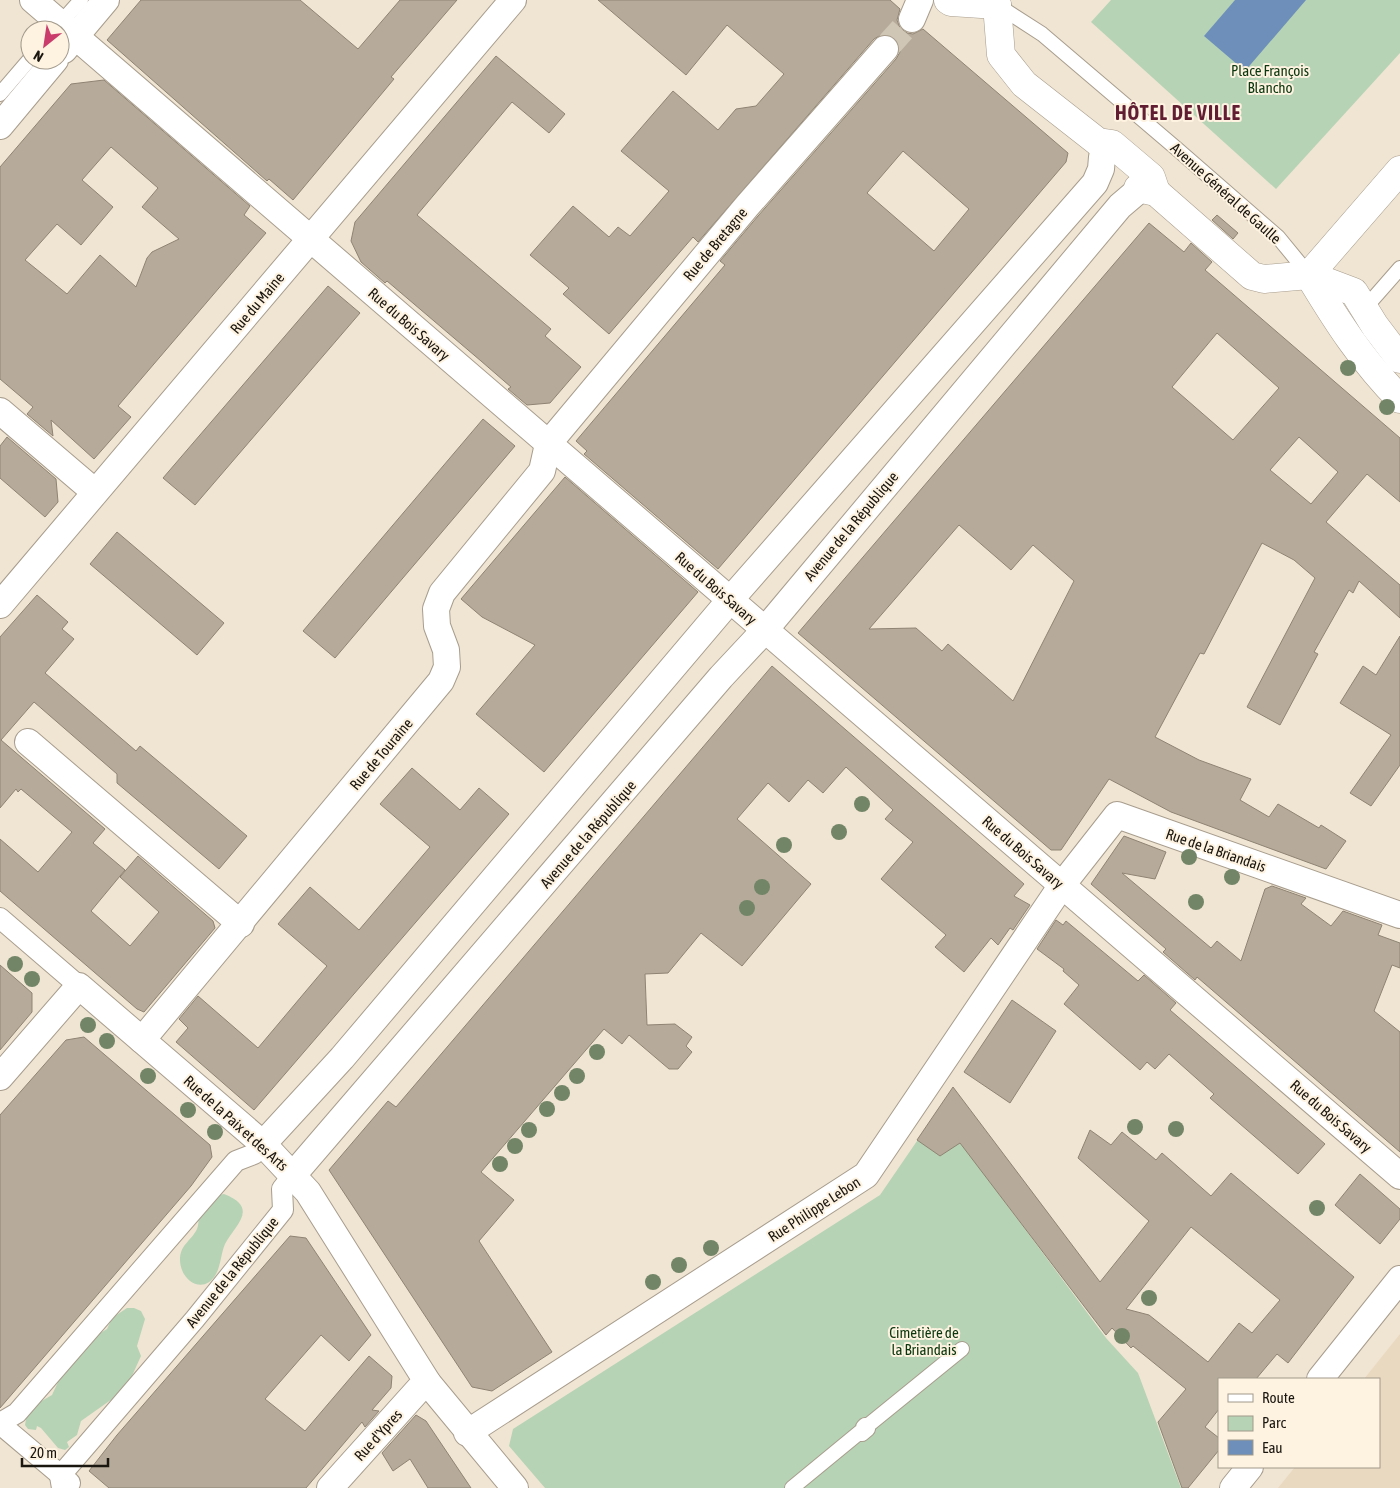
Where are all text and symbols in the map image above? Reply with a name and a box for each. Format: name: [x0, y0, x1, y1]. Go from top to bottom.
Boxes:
north arrow: [20, 20, 70, 70]
text: N: [31, 47, 46, 65]
park label: Place François Blancho: [1231, 62, 1309, 96]
district label: HÔTEL DE VILLE: [1115, 101, 1241, 124]
street label: Avenue Général de Gaulle: [1167, 139, 1285, 247]
street label: Rue de Bretagne: [680, 204, 750, 284]
street label: Rue du Maine: [227, 269, 288, 337]
street label: Rue du Bois Savary: [365, 284, 453, 364]
street label: Avenue de la République: [800, 468, 902, 584]
street label: Rue du Bois Savary: [672, 548, 760, 628]
street label: Rue de Touraine: [346, 715, 416, 793]
street label: Avenue de la République: [537, 777, 639, 891]
street label: Rue du Bois Savary: [979, 812, 1067, 892]
street label: Rue de la Briandais: [1164, 825, 1268, 875]
street label: Rue de la Paix et des Arts: [181, 1072, 291, 1174]
street label: Rue du Bois Savary: [1287, 1076, 1375, 1156]
street label: Rue Philippe Lebon: [765, 1173, 863, 1245]
street label: Avenue de la République: [182, 1213, 282, 1331]
park label: Cimetière de la Briandais: [889, 1324, 959, 1358]
legend: [1218, 1378, 1380, 1468]
text: Route: [1262, 1389, 1295, 1406]
street label: Rue d'Ypres: [351, 1406, 405, 1464]
text: Parc: [1262, 1414, 1286, 1431]
scale bar: [22, 1436, 109, 1468]
text: Eau: [1262, 1439, 1283, 1456]
text: 20 m: [30, 1444, 57, 1461]

